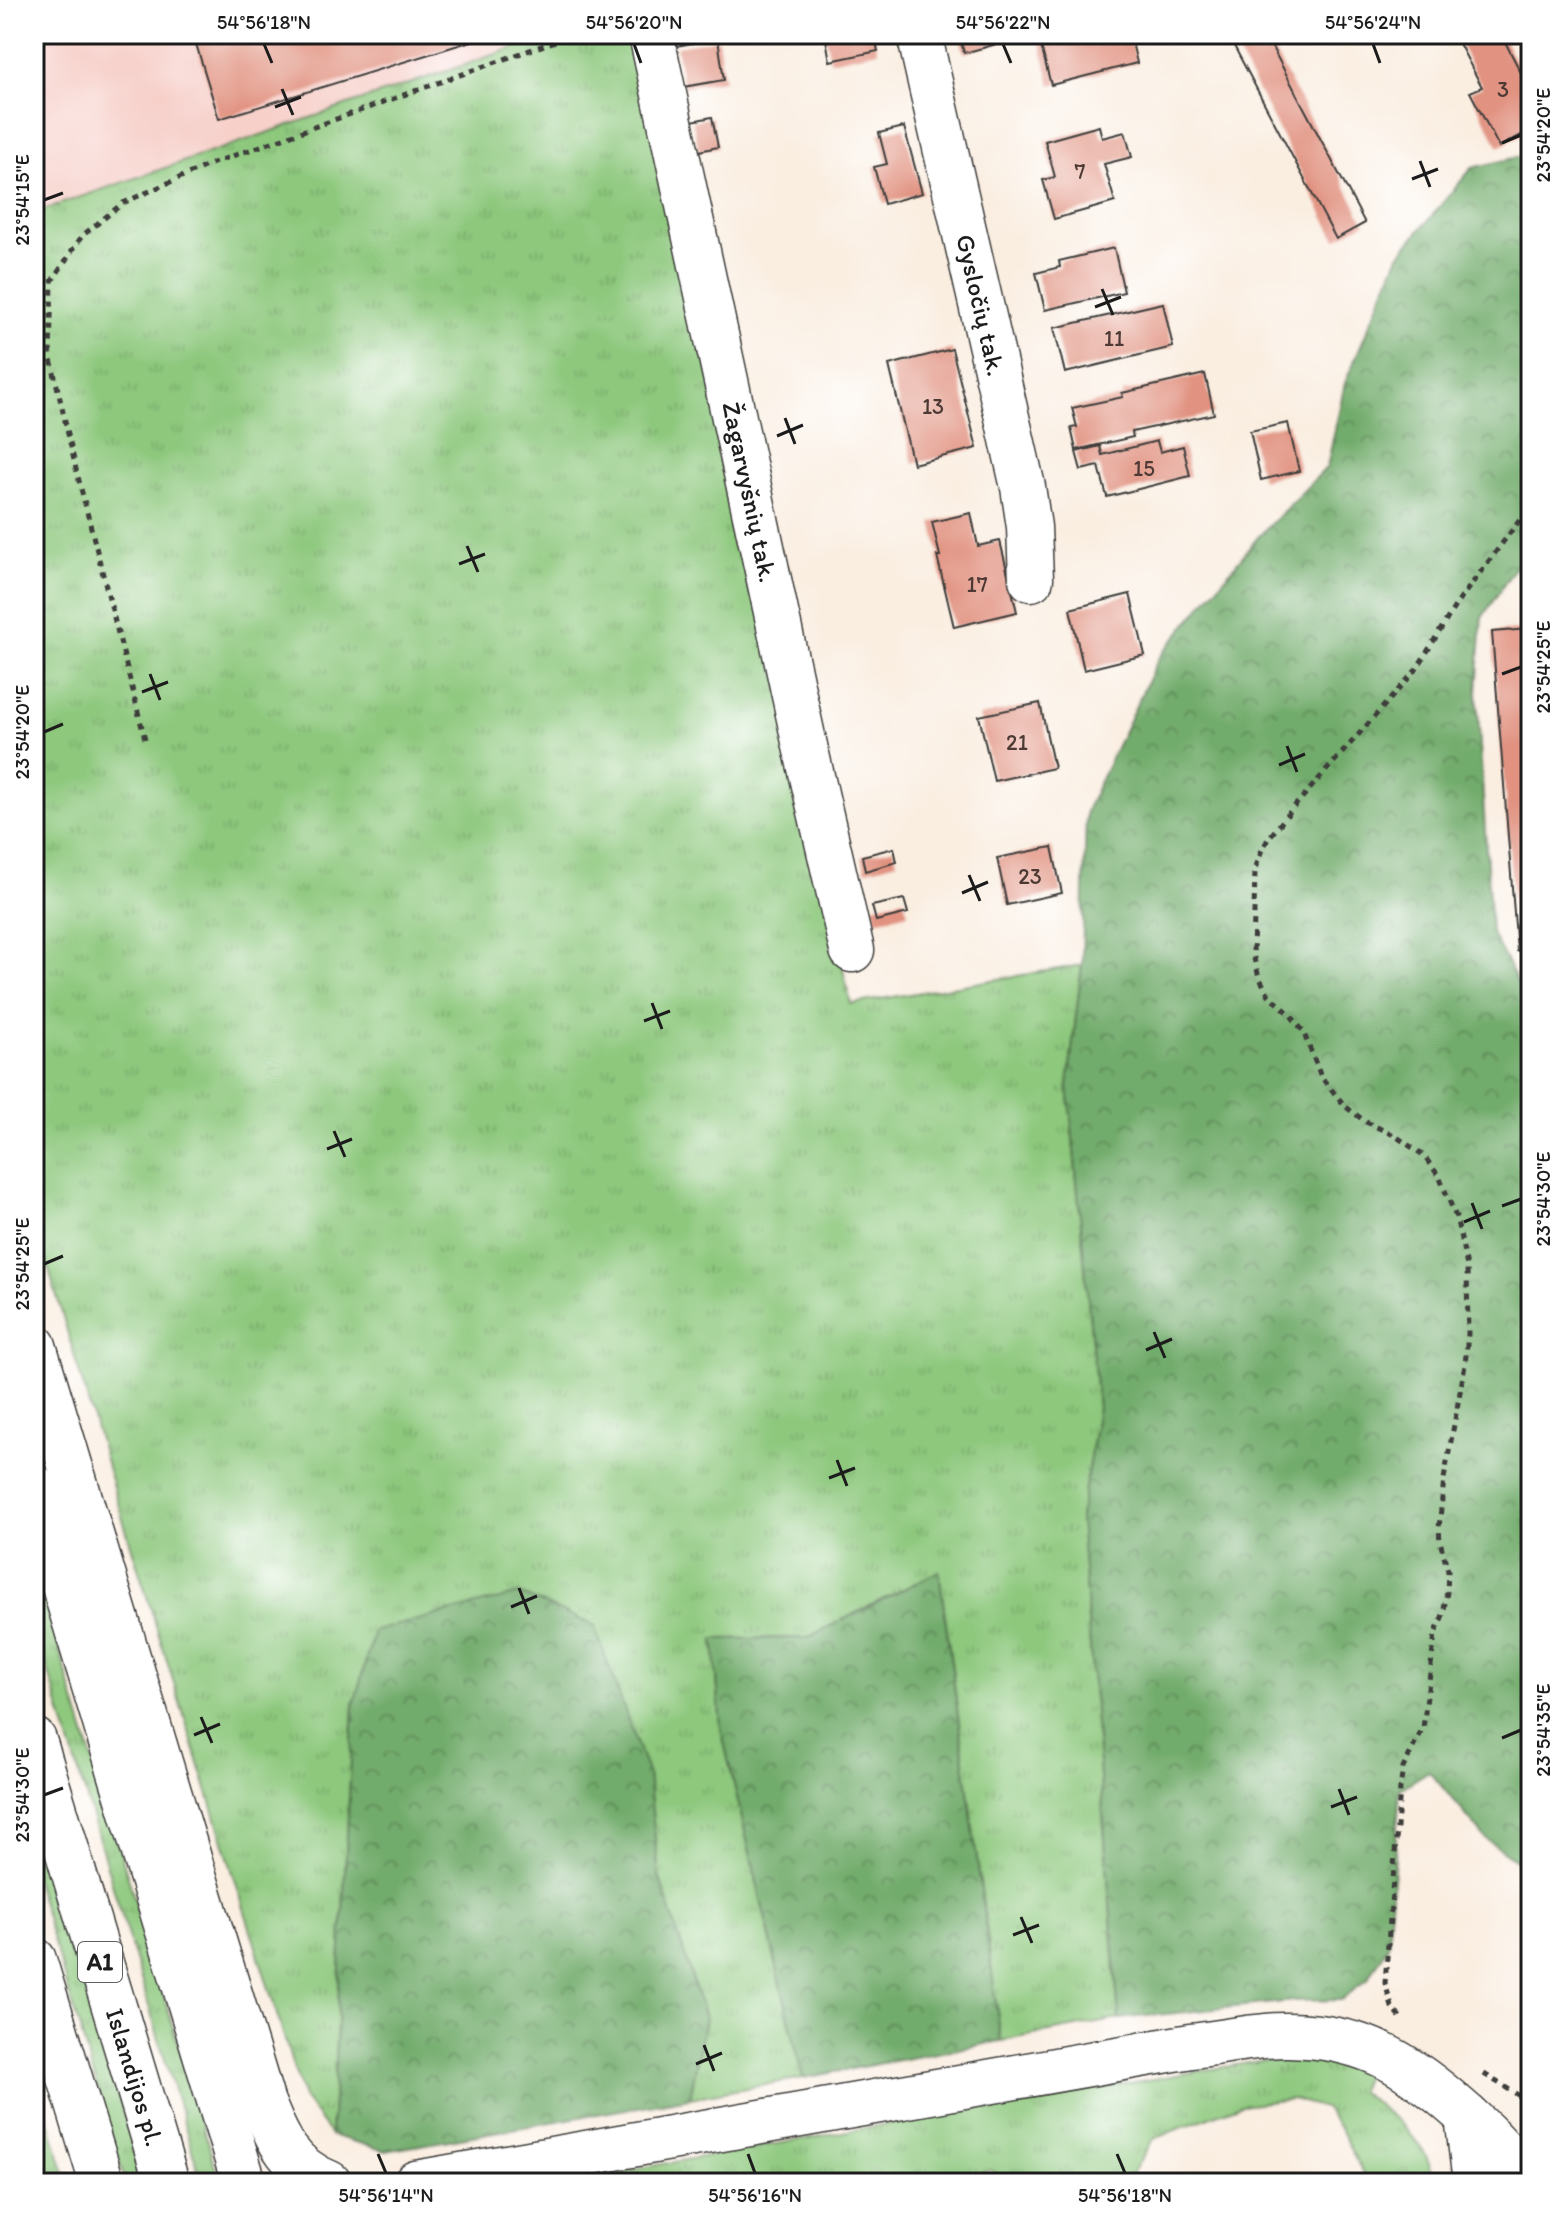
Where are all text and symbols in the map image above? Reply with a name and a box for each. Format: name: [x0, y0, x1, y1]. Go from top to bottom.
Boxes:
text: 54°56'18"N: [217, 10, 311, 34]
text: 54°56'20"N: [586, 10, 682, 34]
text: 54°56'22"N: [955, 10, 1051, 34]
text: 54°56'24"N: [1325, 10, 1421, 34]
house number: 3: [1497, 76, 1509, 103]
text: 23°54'20"E: [1531, 88, 1555, 182]
text: 23°54'15"E: [10, 154, 34, 246]
house number: 7: [1075, 158, 1086, 185]
street label: Gysločių tak.: [949, 231, 1013, 379]
house number: 11: [1104, 325, 1124, 352]
house number: 13: [922, 393, 944, 420]
street label: Žagarvyšnių tak.: [715, 399, 785, 585]
house number: 15: [1133, 455, 1155, 482]
house number: 17: [966, 571, 988, 598]
text: 23°54'25"E: [1531, 621, 1555, 713]
text: 23°54'20"E: [10, 685, 34, 779]
house number: 21: [1006, 729, 1028, 756]
house number: 23: [1018, 863, 1042, 890]
text: 23°54'30"E: [1531, 1151, 1555, 1247]
text: 23°54'25"E: [10, 1218, 34, 1310]
text: 23°54'35"E: [1531, 1683, 1555, 1777]
text: 23°54'30"E: [10, 1747, 34, 1843]
road number: A1: [78, 1942, 122, 1982]
street label: Islandijos pl.: [99, 2004, 171, 2150]
text: 54°56'14"N: [338, 2183, 434, 2207]
text: 54°56'16"N: [708, 2183, 802, 2207]
text: 54°56'18"N: [1078, 2183, 1172, 2207]

